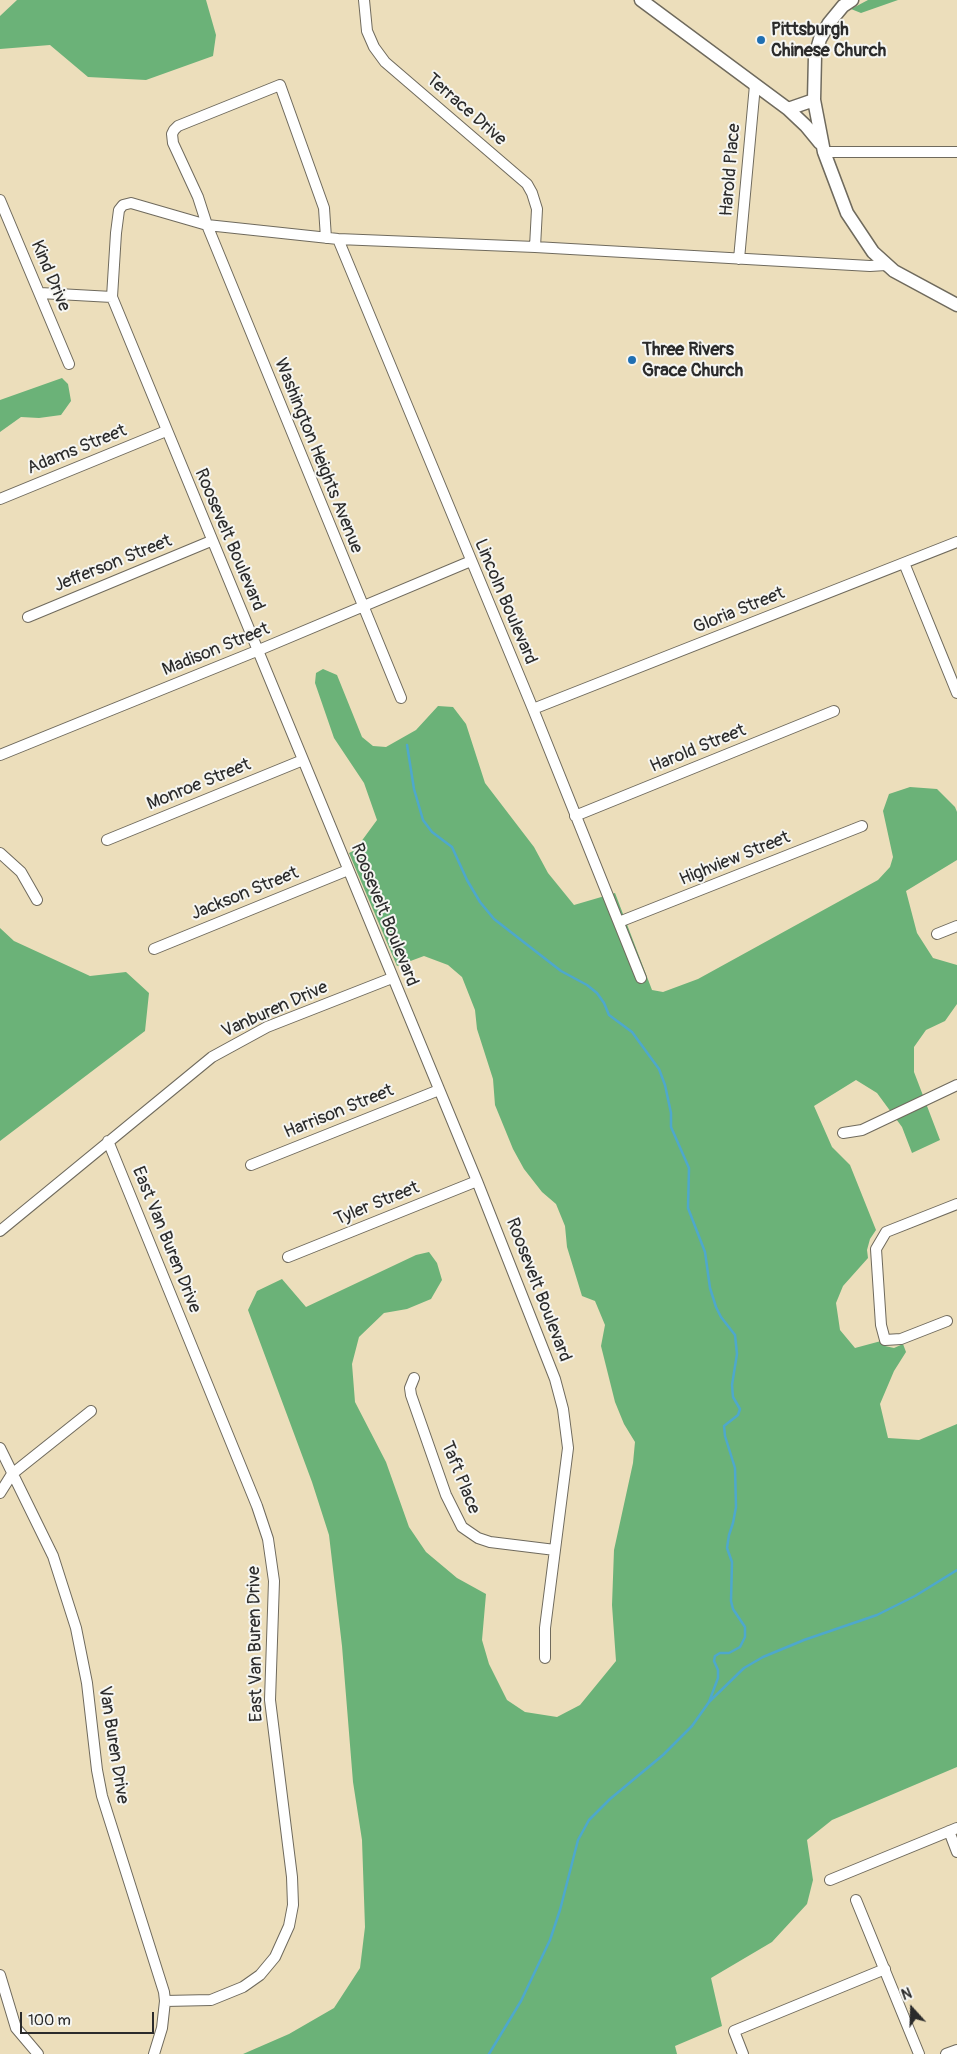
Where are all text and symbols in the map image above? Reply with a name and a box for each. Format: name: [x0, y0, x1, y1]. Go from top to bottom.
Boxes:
place label: Pittsburgh Chinese Church: [771, 19, 886, 62]
marker: Pittsburgh Chinese Church: [755, 34, 767, 46]
street label: Terrace Drive: [421, 69, 511, 151]
street label: Harold Place: [716, 123, 746, 217]
street label: Kind Drive: [25, 237, 75, 315]
place label: Three Rivers Grace Church: [642, 339, 743, 382]
marker: Three Rivers Grace Church: [626, 354, 638, 366]
street label: Washington Heights Avenue: [269, 355, 367, 557]
street label: Adams Street: [24, 420, 130, 480]
street label: Roosevelt Boulevard: [189, 466, 269, 614]
street label: Jefferson Street: [51, 531, 175, 597]
street label: Lincoln Boulevard: [469, 536, 541, 668]
street label: Gloria Street: [690, 583, 788, 639]
street label: Madison Street: [159, 619, 273, 681]
street label: Harold Street: [647, 720, 749, 778]
street label: Monroe Street: [144, 754, 254, 816]
street label: Highview Street: [677, 827, 793, 891]
street label: Roosevelt Boulevard: [345, 840, 423, 990]
street label: Jackson Street: [188, 863, 302, 925]
street label: Vanburen Drive: [219, 977, 331, 1043]
street label: Harrison Street: [281, 1080, 397, 1144]
street label: East Van Buren Drive: [127, 1164, 205, 1316]
street label: Tyler Street: [331, 1177, 423, 1231]
street label: Roosevelt Boulevard: [501, 1215, 575, 1365]
street label: Taft Place: [436, 1439, 484, 1517]
street label: East Van Buren Drive: [244, 1566, 268, 1722]
street label: Van Buren Drive: [93, 1685, 133, 1805]
north arrow: [887, 1984, 937, 2034]
text: N: [899, 1985, 914, 2004]
scale bar: [22, 2002, 156, 2034]
text: 100 m: [28, 2011, 71, 2030]

